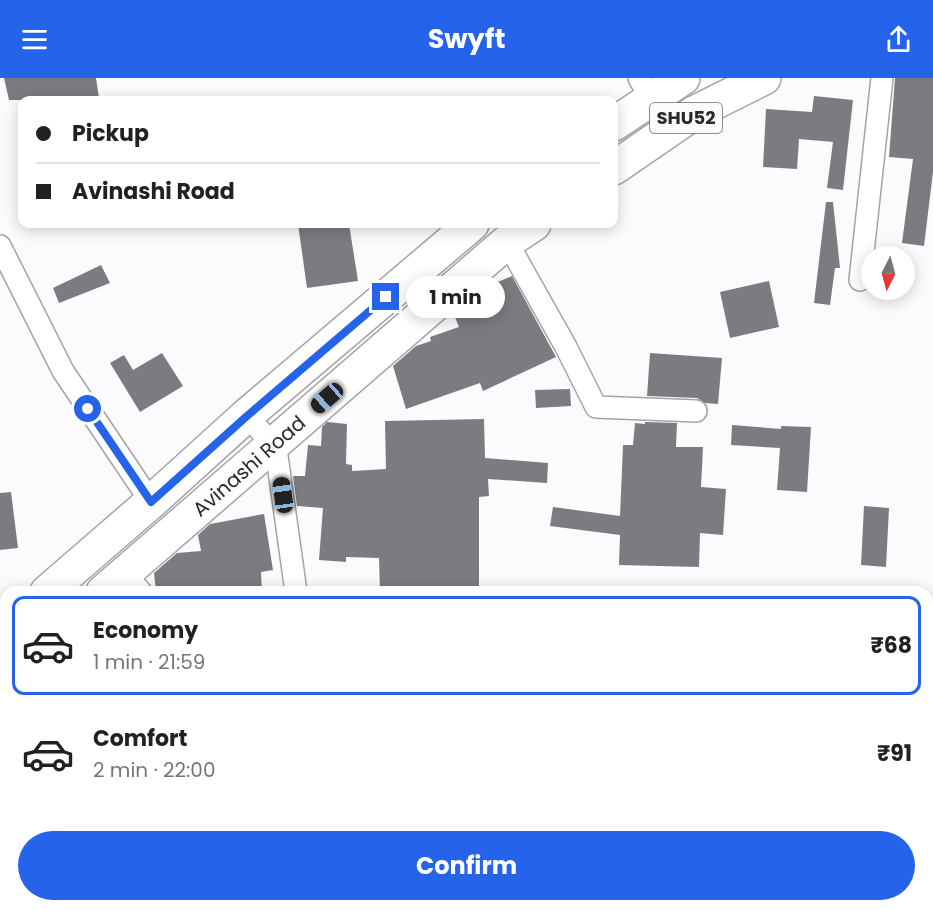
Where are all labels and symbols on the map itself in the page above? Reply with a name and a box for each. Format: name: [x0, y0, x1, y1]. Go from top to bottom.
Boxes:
road number: SHU52: [650, 103, 722, 133]
north arrow: [861, 246, 915, 300]
callout: 1 min: [407, 276, 506, 318]
route end: [372, 283, 399, 310]
car: [308, 379, 346, 417]
route start: [74, 395, 101, 422]
street label: Avinashi Road: [186, 409, 312, 523]
car: [272, 476, 294, 514]

